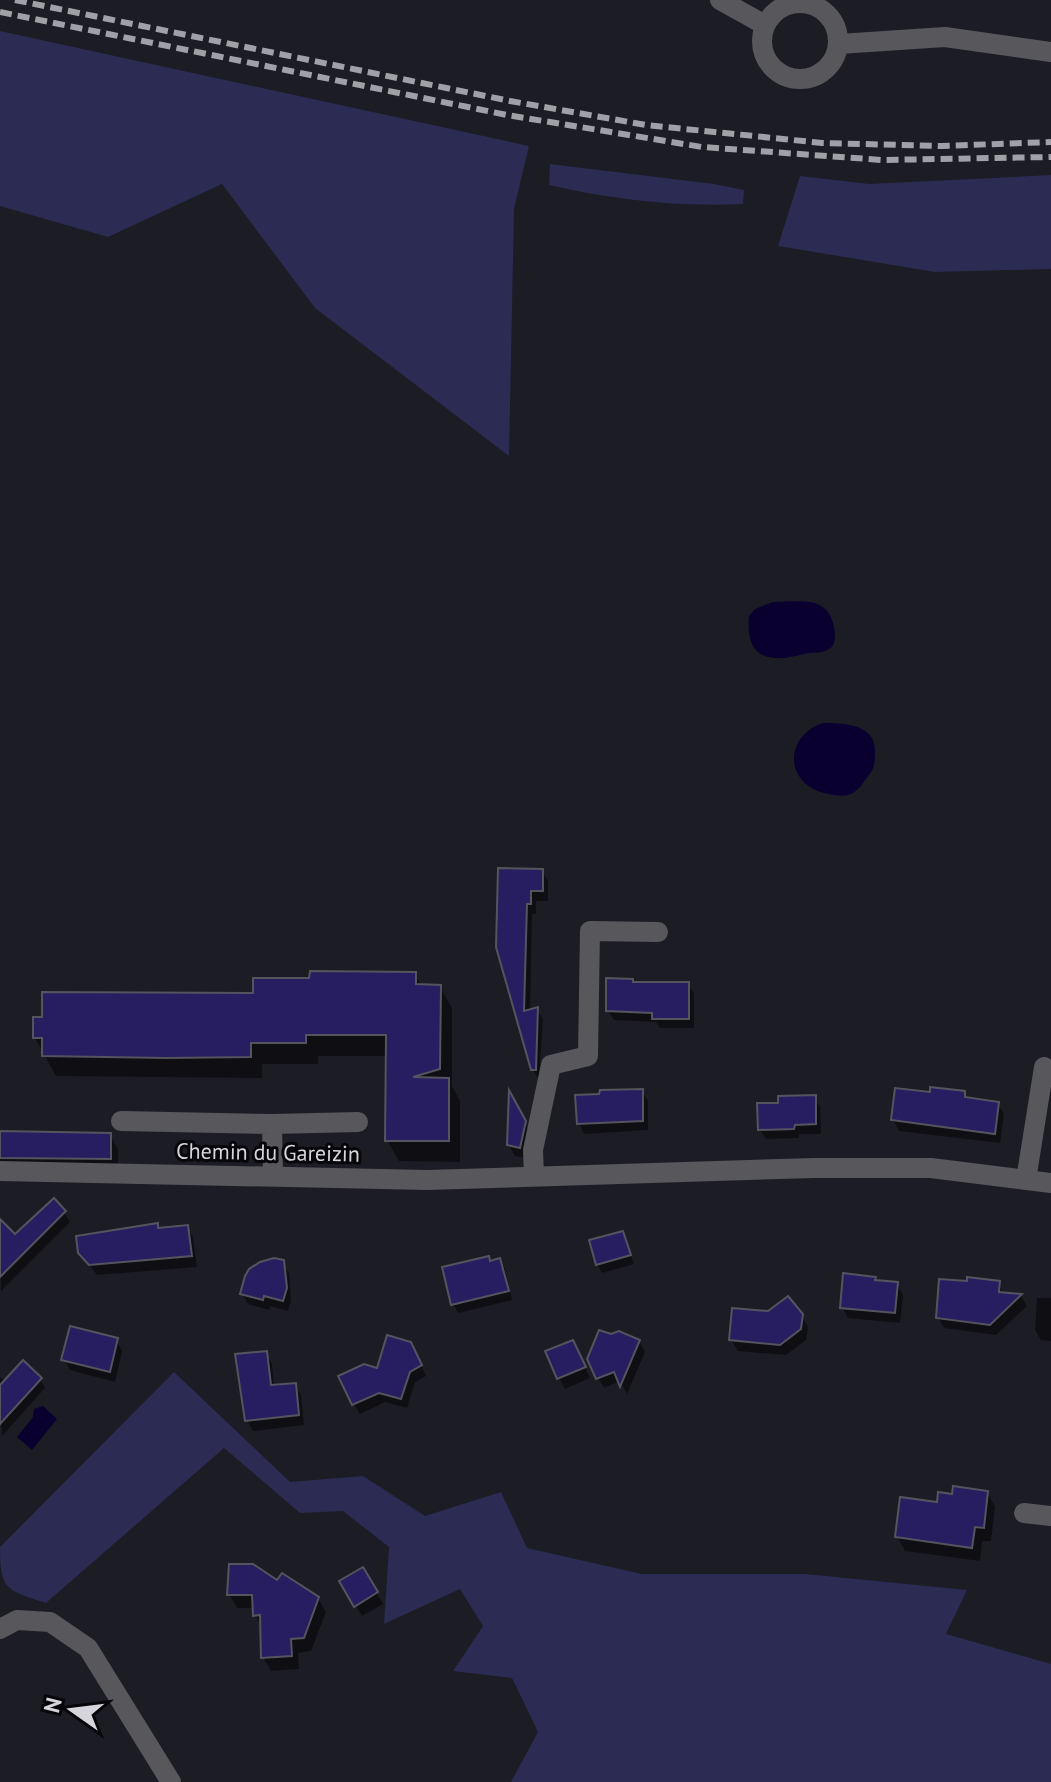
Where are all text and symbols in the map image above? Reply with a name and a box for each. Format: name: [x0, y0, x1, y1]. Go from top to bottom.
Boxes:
street label: Chemin du Gareizin: [176, 1136, 360, 1168]
north arrow: [32, 1670, 112, 1750]
text: N: [37, 1695, 68, 1716]

